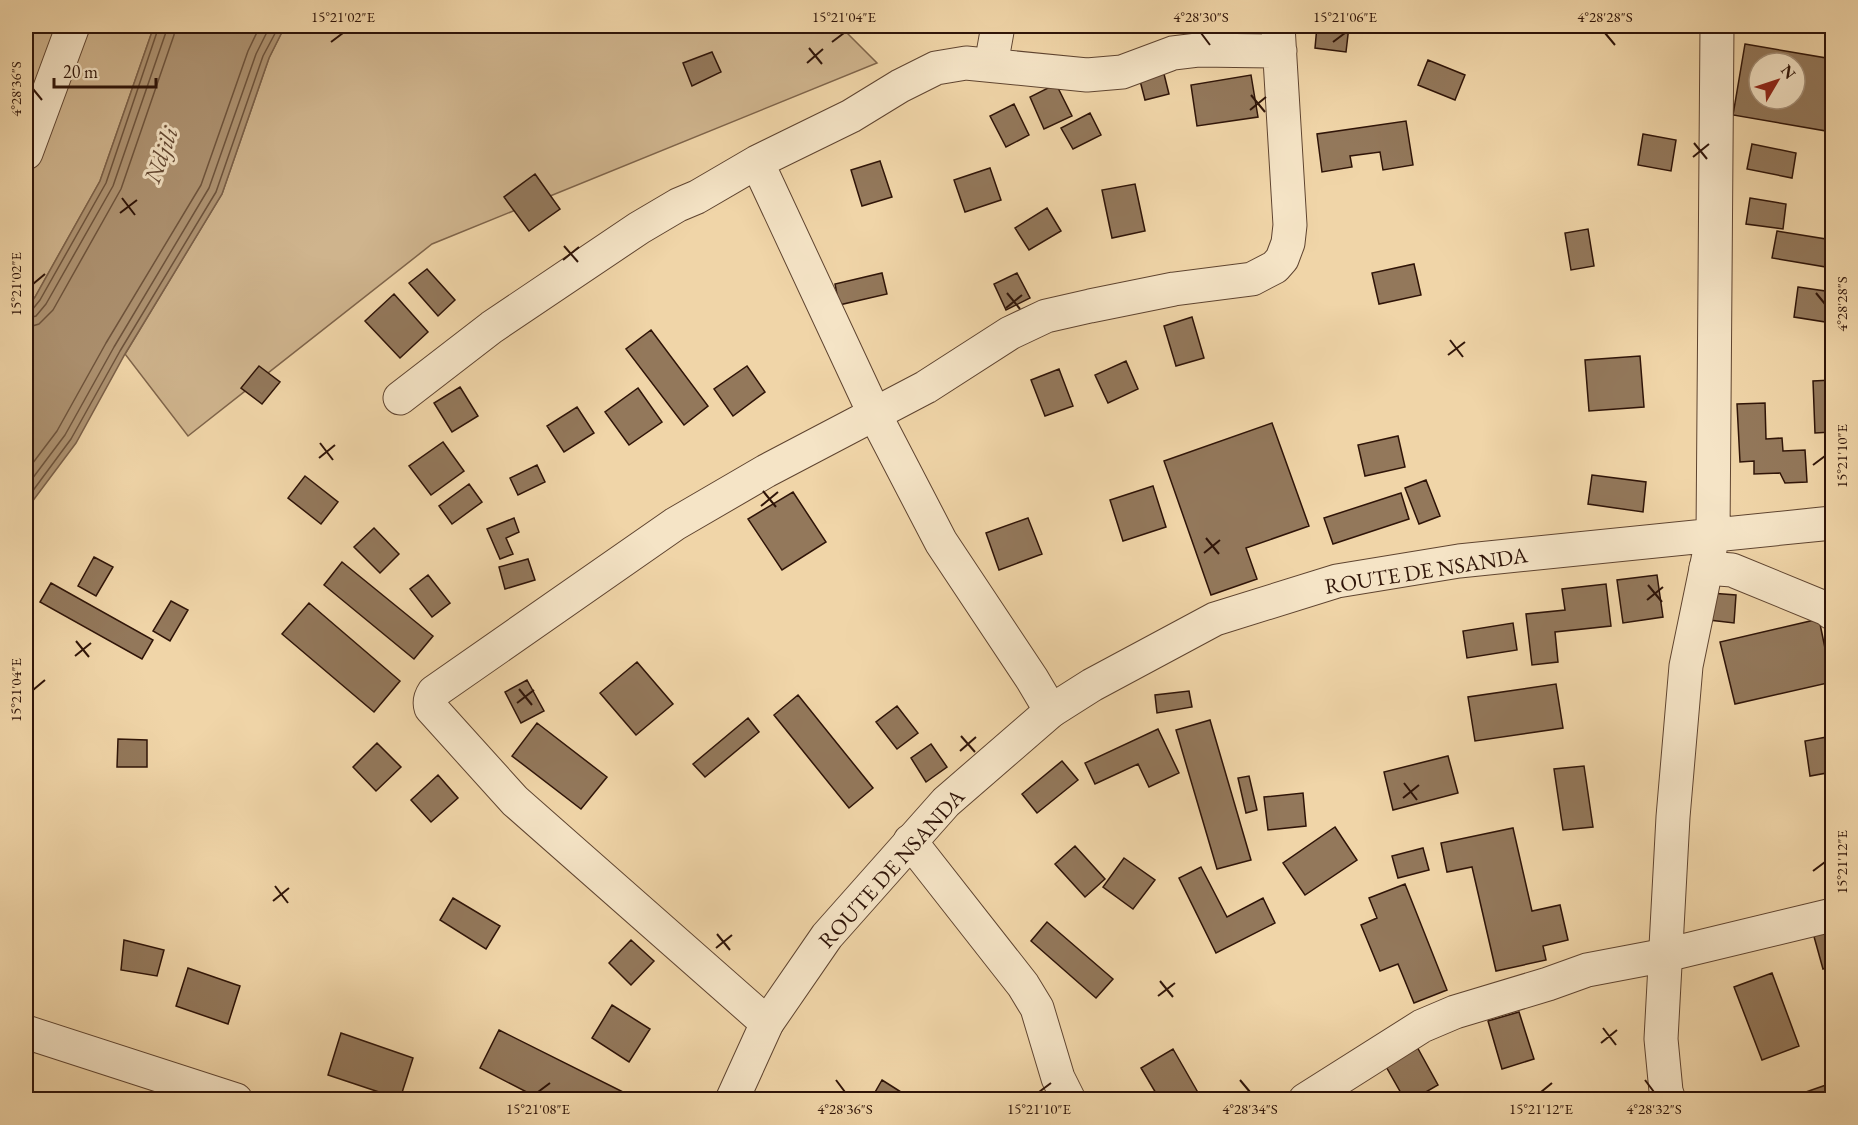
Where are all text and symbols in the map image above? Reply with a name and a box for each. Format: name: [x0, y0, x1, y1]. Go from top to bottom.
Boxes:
text: 15°21'02"E: [311, 7, 376, 26]
text: 15°21'04"E: [812, 7, 877, 26]
text: 4°28'30"S: [1173, 7, 1229, 26]
text: 15°21'06"E: [1313, 7, 1378, 26]
text: 4°28'28"S: [1577, 7, 1633, 26]
scale bar: [54, 51, 156, 89]
north arrow: [1747, 51, 1807, 111]
text: 20 m: [63, 60, 98, 83]
text: N: [1776, 60, 1801, 84]
text: 4°28'36"S: [6, 61, 25, 117]
water label: Ndjili: [136, 122, 185, 188]
text: 15°21'02"E: [6, 251, 25, 316]
text: 4°28'28"S: [1832, 276, 1851, 332]
text: 15°21'10"E: [1832, 423, 1851, 488]
street label: ROUTE DE NSANDA: [1323, 540, 1530, 601]
text: 15°21'04"E: [6, 657, 25, 722]
street label: ROUTE DE NSANDA: [812, 782, 971, 954]
text: 15°21'12"E: [1832, 829, 1851, 894]
text: 15°21'08"E: [506, 1099, 571, 1118]
text: 4°28'36"S: [817, 1099, 873, 1118]
text: 15°21'10"E: [1007, 1099, 1072, 1118]
text: 4°28'34"S: [1222, 1099, 1278, 1118]
text: 15°21'12"E: [1509, 1099, 1574, 1118]
text: 4°28'32"S: [1626, 1099, 1682, 1118]

